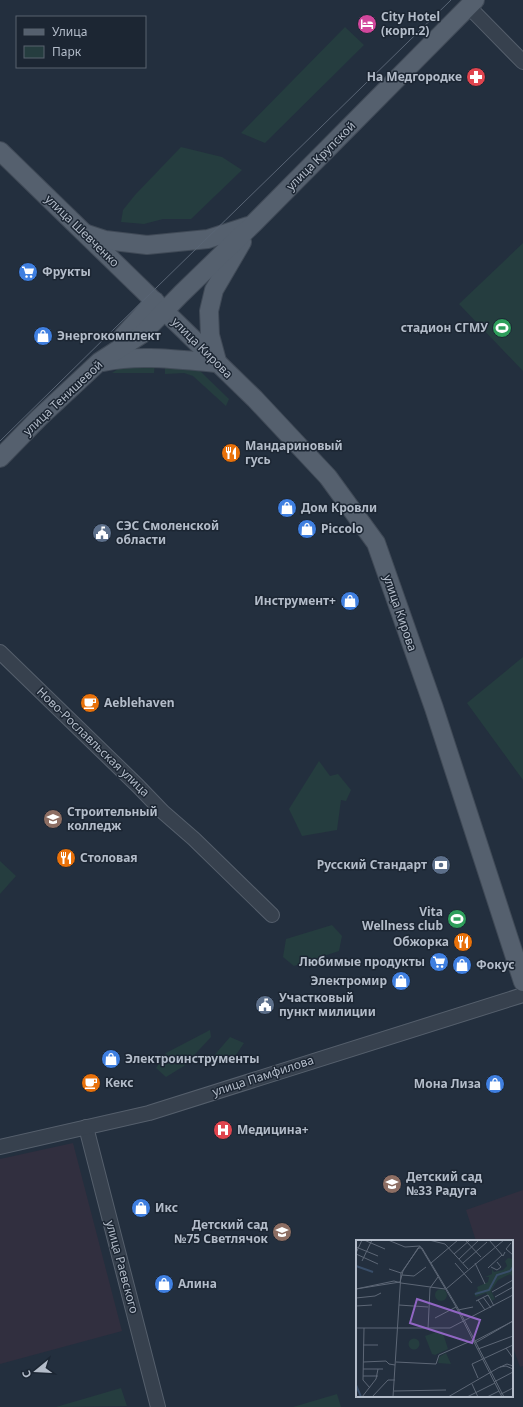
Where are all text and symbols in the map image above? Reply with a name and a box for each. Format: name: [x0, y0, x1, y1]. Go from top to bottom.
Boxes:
place label: City Hotel (корп.2): [381, 8, 440, 39]
hotel icon: City Hotel (корп.2): [356, 13, 378, 35]
legend: [16, 16, 146, 68]
text: Улица: [52, 23, 87, 40]
text: Парк: [52, 43, 82, 60]
pharmacy icon: На Медгородке: [465, 66, 487, 88]
place label: На Медгородке: [367, 68, 462, 85]
street label: улица Крупской: [282, 117, 359, 194]
street label: улица Шевченко: [41, 191, 123, 271]
supermarket icon: Фрукты: [17, 261, 39, 283]
place label: Фрукты: [42, 263, 91, 280]
street label: улица Кирова: [168, 313, 237, 382]
sports icon: стадион СГМУ: [491, 317, 513, 339]
place label: стадион СГМУ: [401, 319, 488, 336]
shop icon: Энергокомплект: [32, 325, 54, 347]
place label: Энергокомплект: [57, 327, 161, 344]
street label: улица Тенишевой: [19, 356, 106, 439]
place label: Мандариновый гусь: [245, 437, 343, 468]
restaurant icon: Мандариновый гусь: [220, 442, 242, 464]
shop icon: Дом Кровли: [276, 497, 298, 519]
place label: Дом Кровли: [301, 499, 377, 516]
place label: СЭС Смоленской области: [116, 517, 219, 548]
shop icon: Piccolo: [296, 518, 318, 540]
place label: Piccolo: [321, 520, 363, 537]
public building icon: СЭС Смоленской области: [91, 522, 113, 544]
street label: улица Кирова: [379, 572, 422, 653]
shop icon: Инструмент+: [339, 590, 361, 612]
place label: Инструмент+: [254, 592, 336, 609]
street label: Ново-Рославльская улица: [33, 683, 154, 800]
cafe icon: Aeblehaven: [79, 692, 101, 714]
place label: Aeblehaven: [104, 694, 175, 711]
place label: Строительный колледж: [67, 803, 158, 834]
school or university icon: Строительный колледж: [42, 808, 64, 830]
restaurant icon: Столовая: [55, 847, 77, 869]
place label: Столовая: [80, 849, 138, 866]
bank icon: Русский Стандарт: [430, 854, 452, 876]
place label: Русский Стандарт: [317, 856, 427, 873]
place label: Vita Wellness club: [362, 903, 443, 934]
sports icon: Vita Wellness club: [446, 908, 468, 930]
restaurant icon: Обжорка: [452, 931, 474, 953]
place label: Обжорка: [393, 933, 449, 950]
supermarket icon: Любимые продукты: [428, 951, 450, 973]
place label: Любимые продукты: [299, 953, 425, 970]
shop icon: Фокус: [451, 954, 473, 976]
place label: Фокус: [476, 956, 514, 973]
shop icon: Электромир: [390, 970, 412, 992]
place label: Электромир: [310, 972, 387, 989]
place label: Участковый пункт милиции: [279, 989, 376, 1020]
public building icon: Участковый пункт милиции: [254, 994, 276, 1016]
shop icon: Электроинструменты: [100, 1048, 122, 1070]
place label: Электроинструменты: [125, 1050, 259, 1067]
street label: улица Памфилова: [210, 1051, 316, 1100]
cafe icon: Кекс: [80, 1072, 102, 1094]
shop icon: Мона Лиза: [484, 1073, 506, 1095]
place label: Кекс: [105, 1074, 134, 1091]
place label: Мона Лиза: [414, 1075, 481, 1092]
hospital icon: Медицина+: [212, 1119, 234, 1141]
place label: Медицина+: [237, 1121, 309, 1138]
place label: Детский сад №33 Радуга: [406, 1168, 483, 1199]
school or university icon: Детский сад №33 Радуга: [381, 1173, 403, 1195]
shop icon: Икс: [130, 1197, 152, 1219]
place label: Икс: [155, 1199, 178, 1216]
place label: Детский сад №75 Светлячок: [174, 1216, 269, 1247]
street label: улица Раевского: [102, 1219, 143, 1315]
school or university icon: Детский сад №75 Светлячок: [271, 1221, 293, 1243]
inset map: [356, 1240, 513, 1397]
shop icon: Алина: [153, 1273, 175, 1295]
place label: Алина: [178, 1275, 217, 1292]
north arrow: [16, 1351, 56, 1391]
text: С: [18, 1369, 34, 1380]

